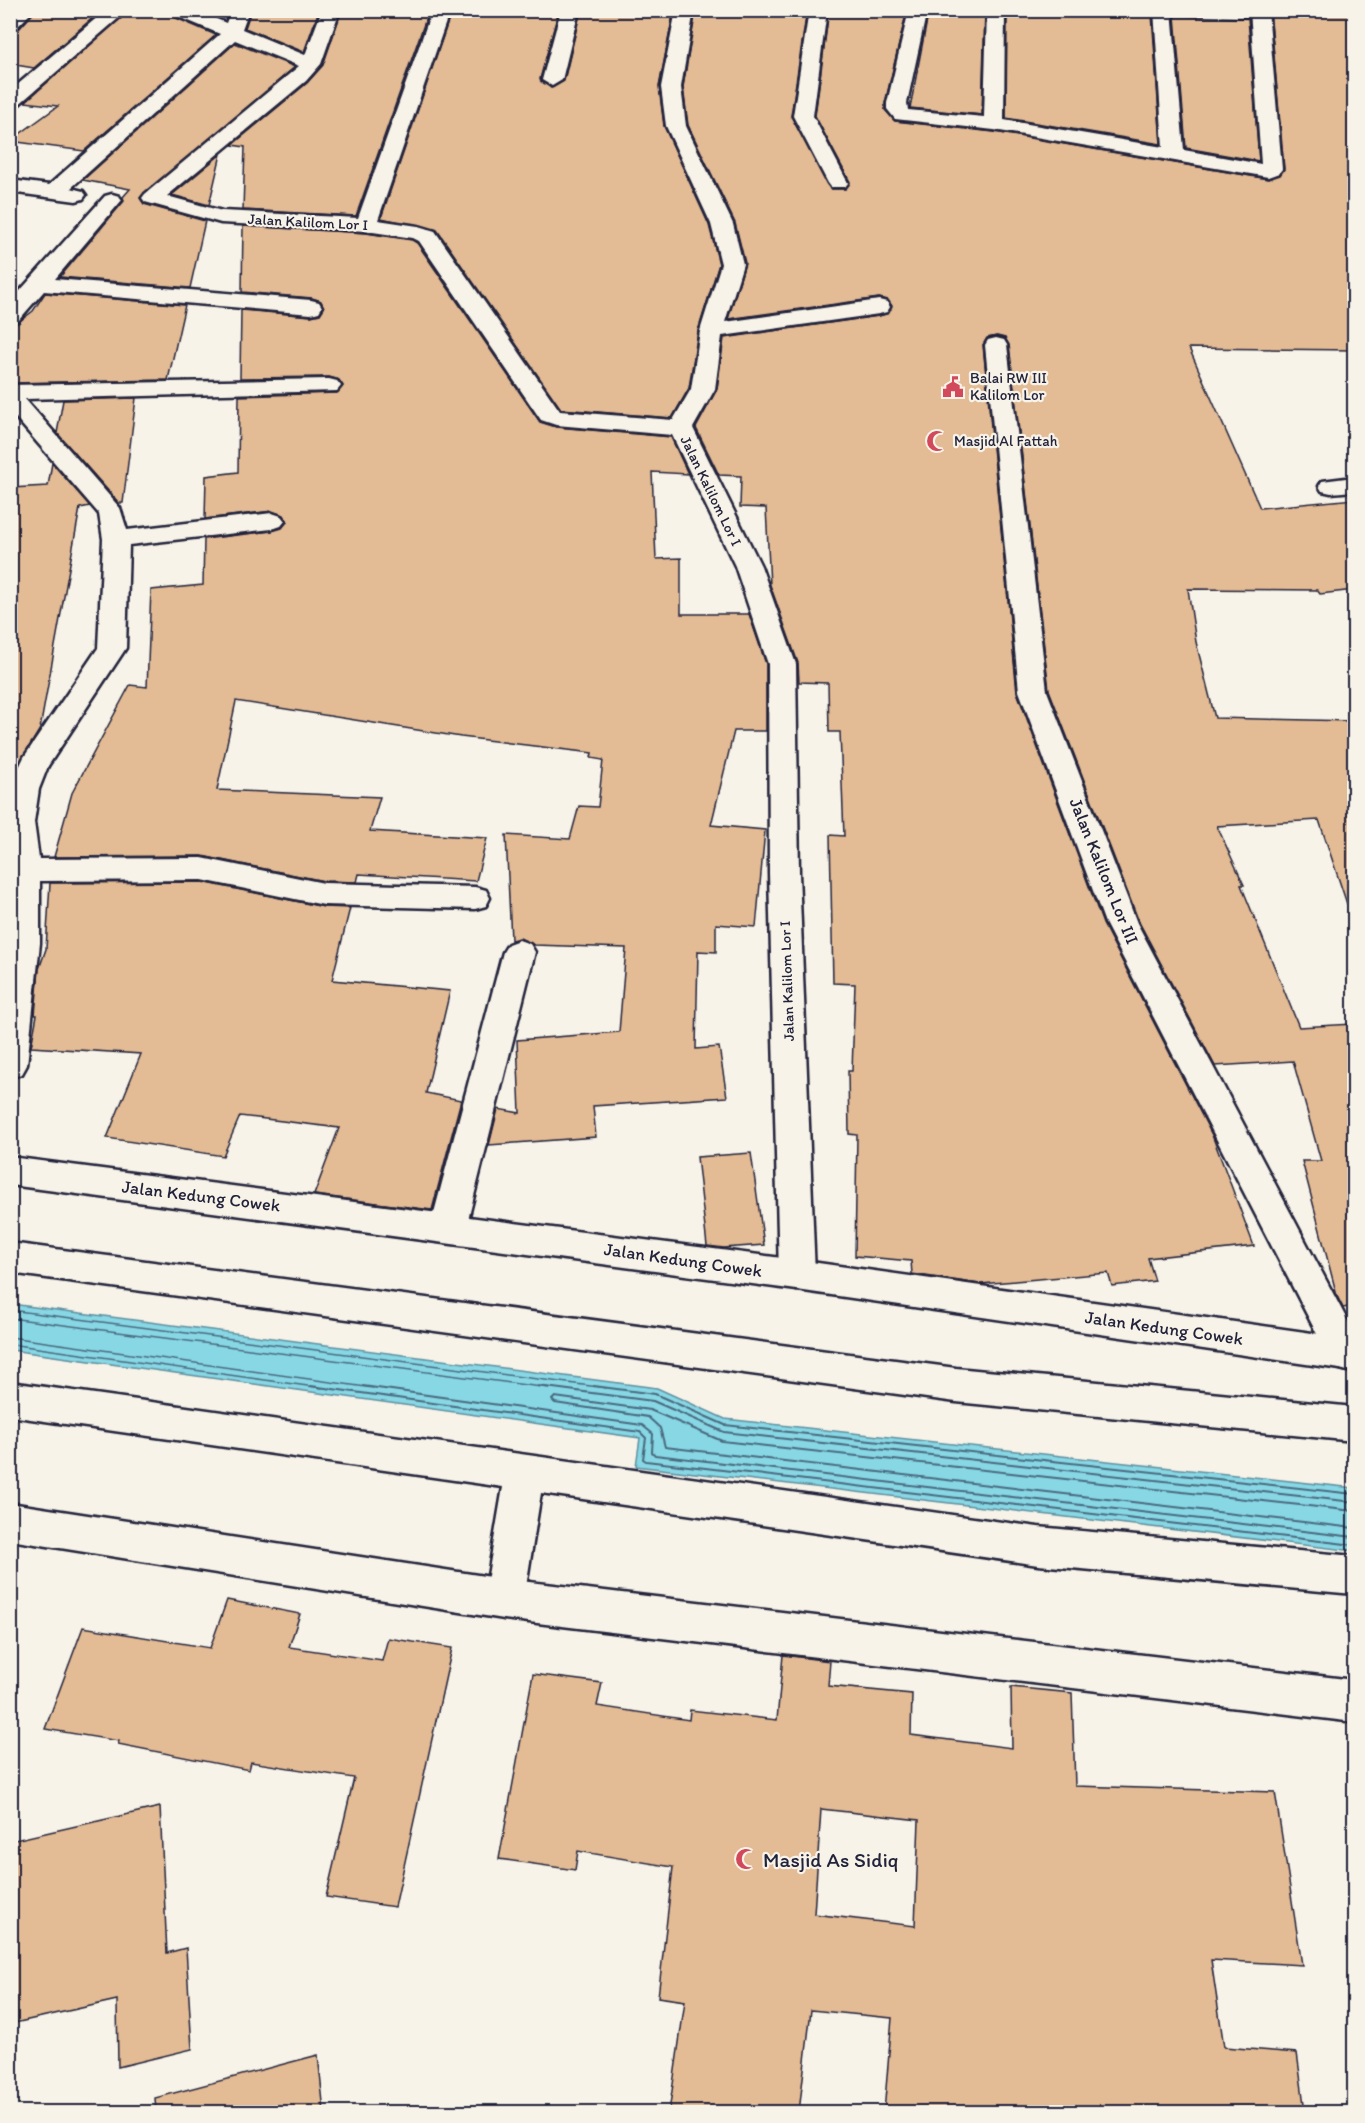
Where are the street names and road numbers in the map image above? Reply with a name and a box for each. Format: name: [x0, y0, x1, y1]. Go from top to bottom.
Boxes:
street label: Jalan Kalilom Lor I: [247, 210, 369, 234]
street label: Jalan Kalilom Lor I: [676, 433, 746, 549]
street label: Jalan Kalilom Lor III: [1065, 795, 1143, 947]
street label: Jalan Kalilom Lor I: [776, 920, 798, 1042]
street label: Jalan Kedung Cowek: [121, 1175, 282, 1217]
street label: Jalan Kedung Cowek: [603, 1238, 764, 1282]
street label: Jalan Kedung Cowek: [1084, 1306, 1245, 1350]

